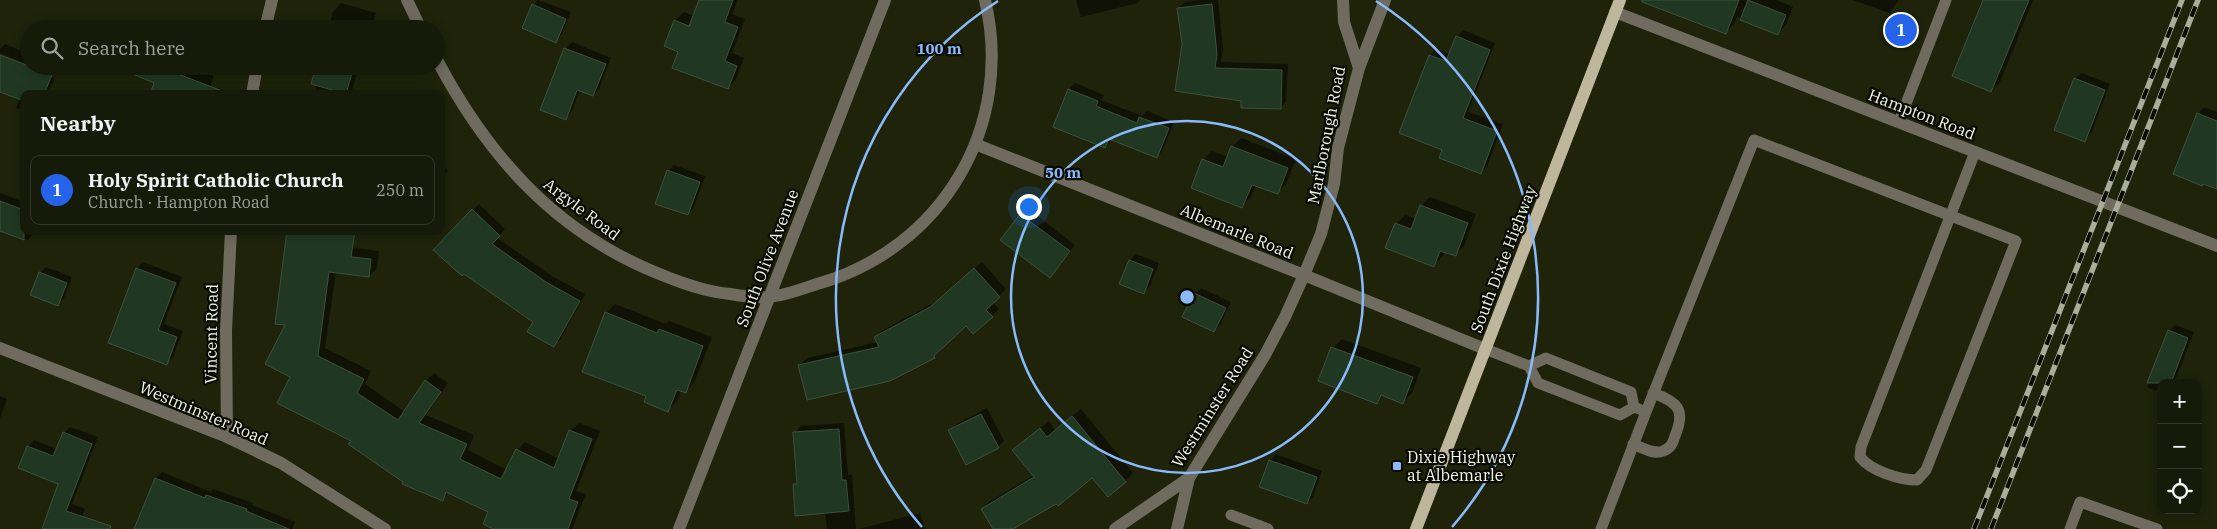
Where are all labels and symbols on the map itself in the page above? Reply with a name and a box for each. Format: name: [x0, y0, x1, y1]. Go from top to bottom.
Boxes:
pin: 1: [1885, 11, 1917, 49]
text: 100 m: [916, 39, 962, 58]
street label: Marlborough Road: [1303, 64, 1349, 206]
street label: Hampton Road: [1866, 84, 1979, 144]
text: 50 m: [1045, 163, 1081, 182]
street label: Argyle Road: [540, 174, 624, 244]
street label: South Dixie Highway: [1466, 182, 1540, 335]
street label: South Olive Avenue: [732, 186, 802, 330]
your location: [1016, 194, 1042, 220]
street label: Albemarle Road: [1178, 199, 1297, 263]
street label: Vincent Road: [200, 284, 222, 384]
centre of rings: [1178, 288, 1196, 306]
street label: Westminster Road: [1167, 343, 1257, 471]
street label: Westminster Road: [137, 377, 272, 449]
place label: Dixie Highway at Albemarle: [1407, 447, 1516, 485]
marker: Dixie Highway at Albemarle: [1391, 460, 1403, 472]

